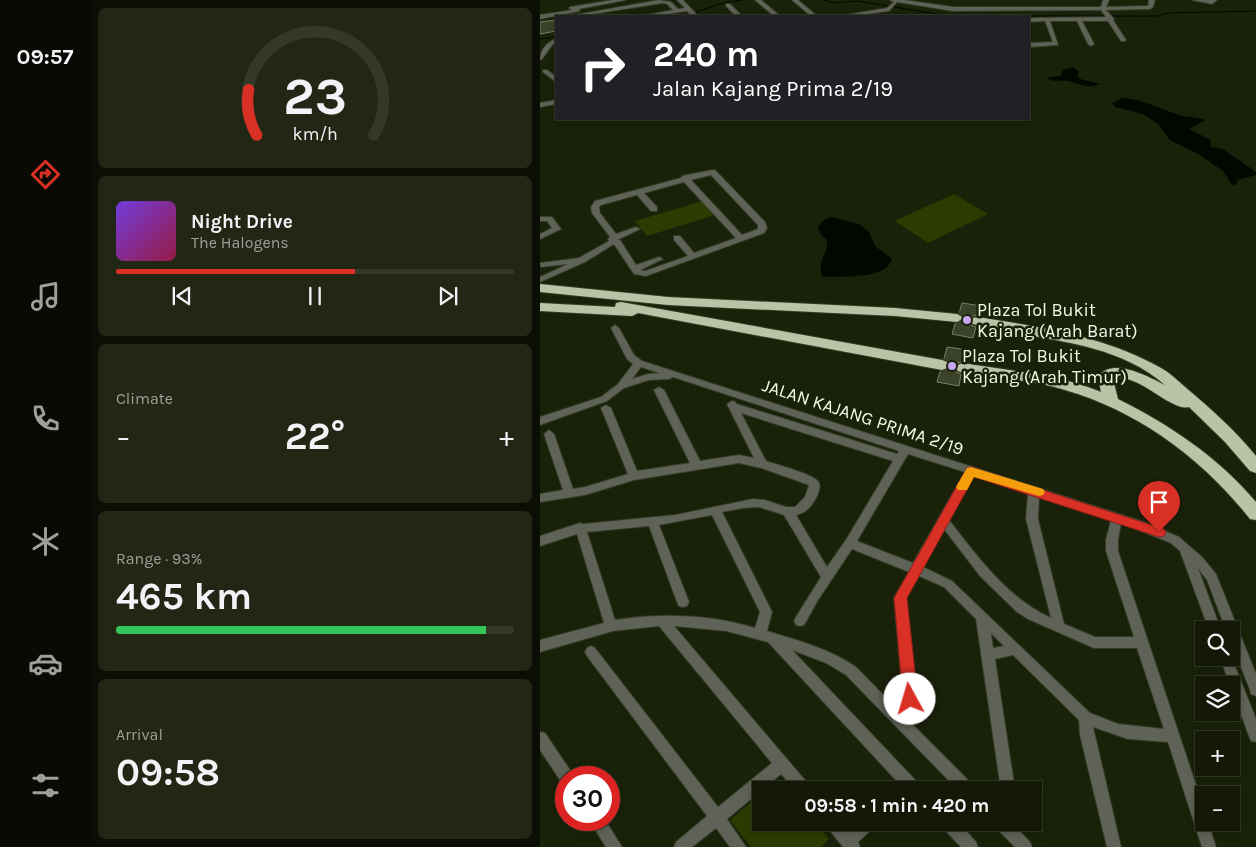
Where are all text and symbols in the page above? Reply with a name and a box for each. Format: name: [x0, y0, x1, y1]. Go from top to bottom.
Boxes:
text: 240 m: [653, 34, 759, 75]
icon: right: [570, 35, 635, 100]
text: 09:57: [16, 44, 74, 70]
text: 23: [283, 66, 347, 127]
text: Jalan Kajang Prima 2/19: [653, 76, 893, 102]
text: km/h: [292, 124, 338, 145]
icon: directions: [28, 157, 63, 192]
text: Night Drive: [191, 211, 293, 233]
text: The Halogens: [191, 233, 289, 252]
icon: music: [28, 279, 63, 314]
icon: previous: [168, 282, 196, 310]
icon: pause: [301, 282, 329, 310]
icon: next: [434, 282, 462, 310]
place label: Plaza Tol Bukit Kajang (Arah Barat): [977, 299, 1138, 342]
marker: Plaza Tol Bukit Kajang (Arah Barat): [961, 314, 973, 326]
place label: Plaza Tol Bukit Kajang (Arah Timur): [962, 345, 1127, 388]
marker: Plaza Tol Bukit Kajang (Arah Timur): [946, 360, 958, 372]
street label: JALAN KAJANG PRIMA 2/19: [760, 374, 966, 460]
text: Climate: [116, 389, 173, 408]
icon: phone: [28, 401, 63, 436]
text: 22°: [285, 414, 345, 459]
text: −: [116, 420, 131, 453]
text: +: [499, 420, 514, 453]
pin: [1138, 481, 1180, 532]
icon: arrive: [1145, 488, 1173, 516]
icon: climate: [28, 524, 63, 559]
text: Range · 93%: [116, 549, 202, 568]
text: 465 km: [116, 574, 252, 619]
map controls: [1195, 621, 1240, 831]
button: search: [1195, 621, 1240, 666]
icon: car: [28, 646, 63, 681]
position arrow: [883, 672, 935, 724]
button: layers: [1195, 676, 1240, 721]
text: Arrival: [116, 725, 163, 744]
button: +: [1195, 731, 1240, 776]
text: 09:58: [116, 750, 220, 795]
speed limit sign: 30: [555, 766, 620, 831]
icon: filters: [28, 768, 63, 803]
button: −: [1195, 786, 1240, 831]
text: 09:58 · 1 min · 420 m: [805, 795, 989, 817]

